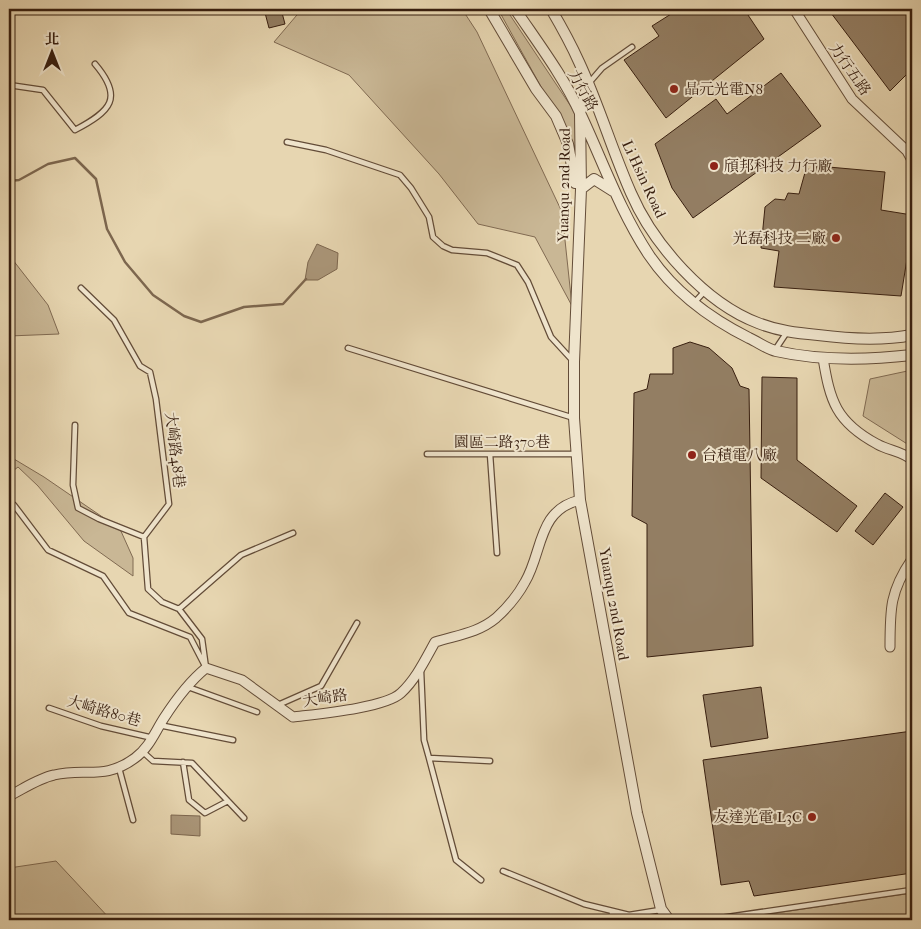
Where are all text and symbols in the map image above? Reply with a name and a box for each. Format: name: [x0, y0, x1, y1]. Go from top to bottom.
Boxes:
north arrow: [28, 28, 78, 78]
text: 北: [45, 31, 59, 48]
street label: 力行五路: [825, 39, 875, 99]
street label: 力行路: [564, 66, 602, 114]
place label: 晶元光電N8: [684, 80, 763, 98]
marker: 晶元光電N8: [668, 83, 680, 95]
street label: Yuanqu 2nd Road: [554, 127, 574, 243]
street label: Li Hsin Road: [618, 137, 670, 222]
place label: 頎邦科技 力行廠: [724, 157, 832, 175]
marker: 頎邦科技 力行廠: [708, 160, 720, 172]
place label: 光磊科技 二廠: [733, 229, 826, 247]
marker: 光磊科技 二廠: [830, 232, 842, 244]
street label: 大崎路48巷: [161, 411, 189, 489]
street label: 園區二路370巷: [454, 433, 550, 451]
place label: 台積電八廠: [702, 446, 777, 464]
marker: 台積電八廠: [686, 449, 698, 461]
street label: Yuanqu 2nd Road: [595, 545, 633, 662]
street label: 大崎路: [301, 686, 349, 710]
street label: 大崎路80巷: [65, 692, 143, 730]
place label: 友達光電 L3C: [714, 808, 802, 826]
marker: 友達光電 L3C: [806, 811, 818, 823]

